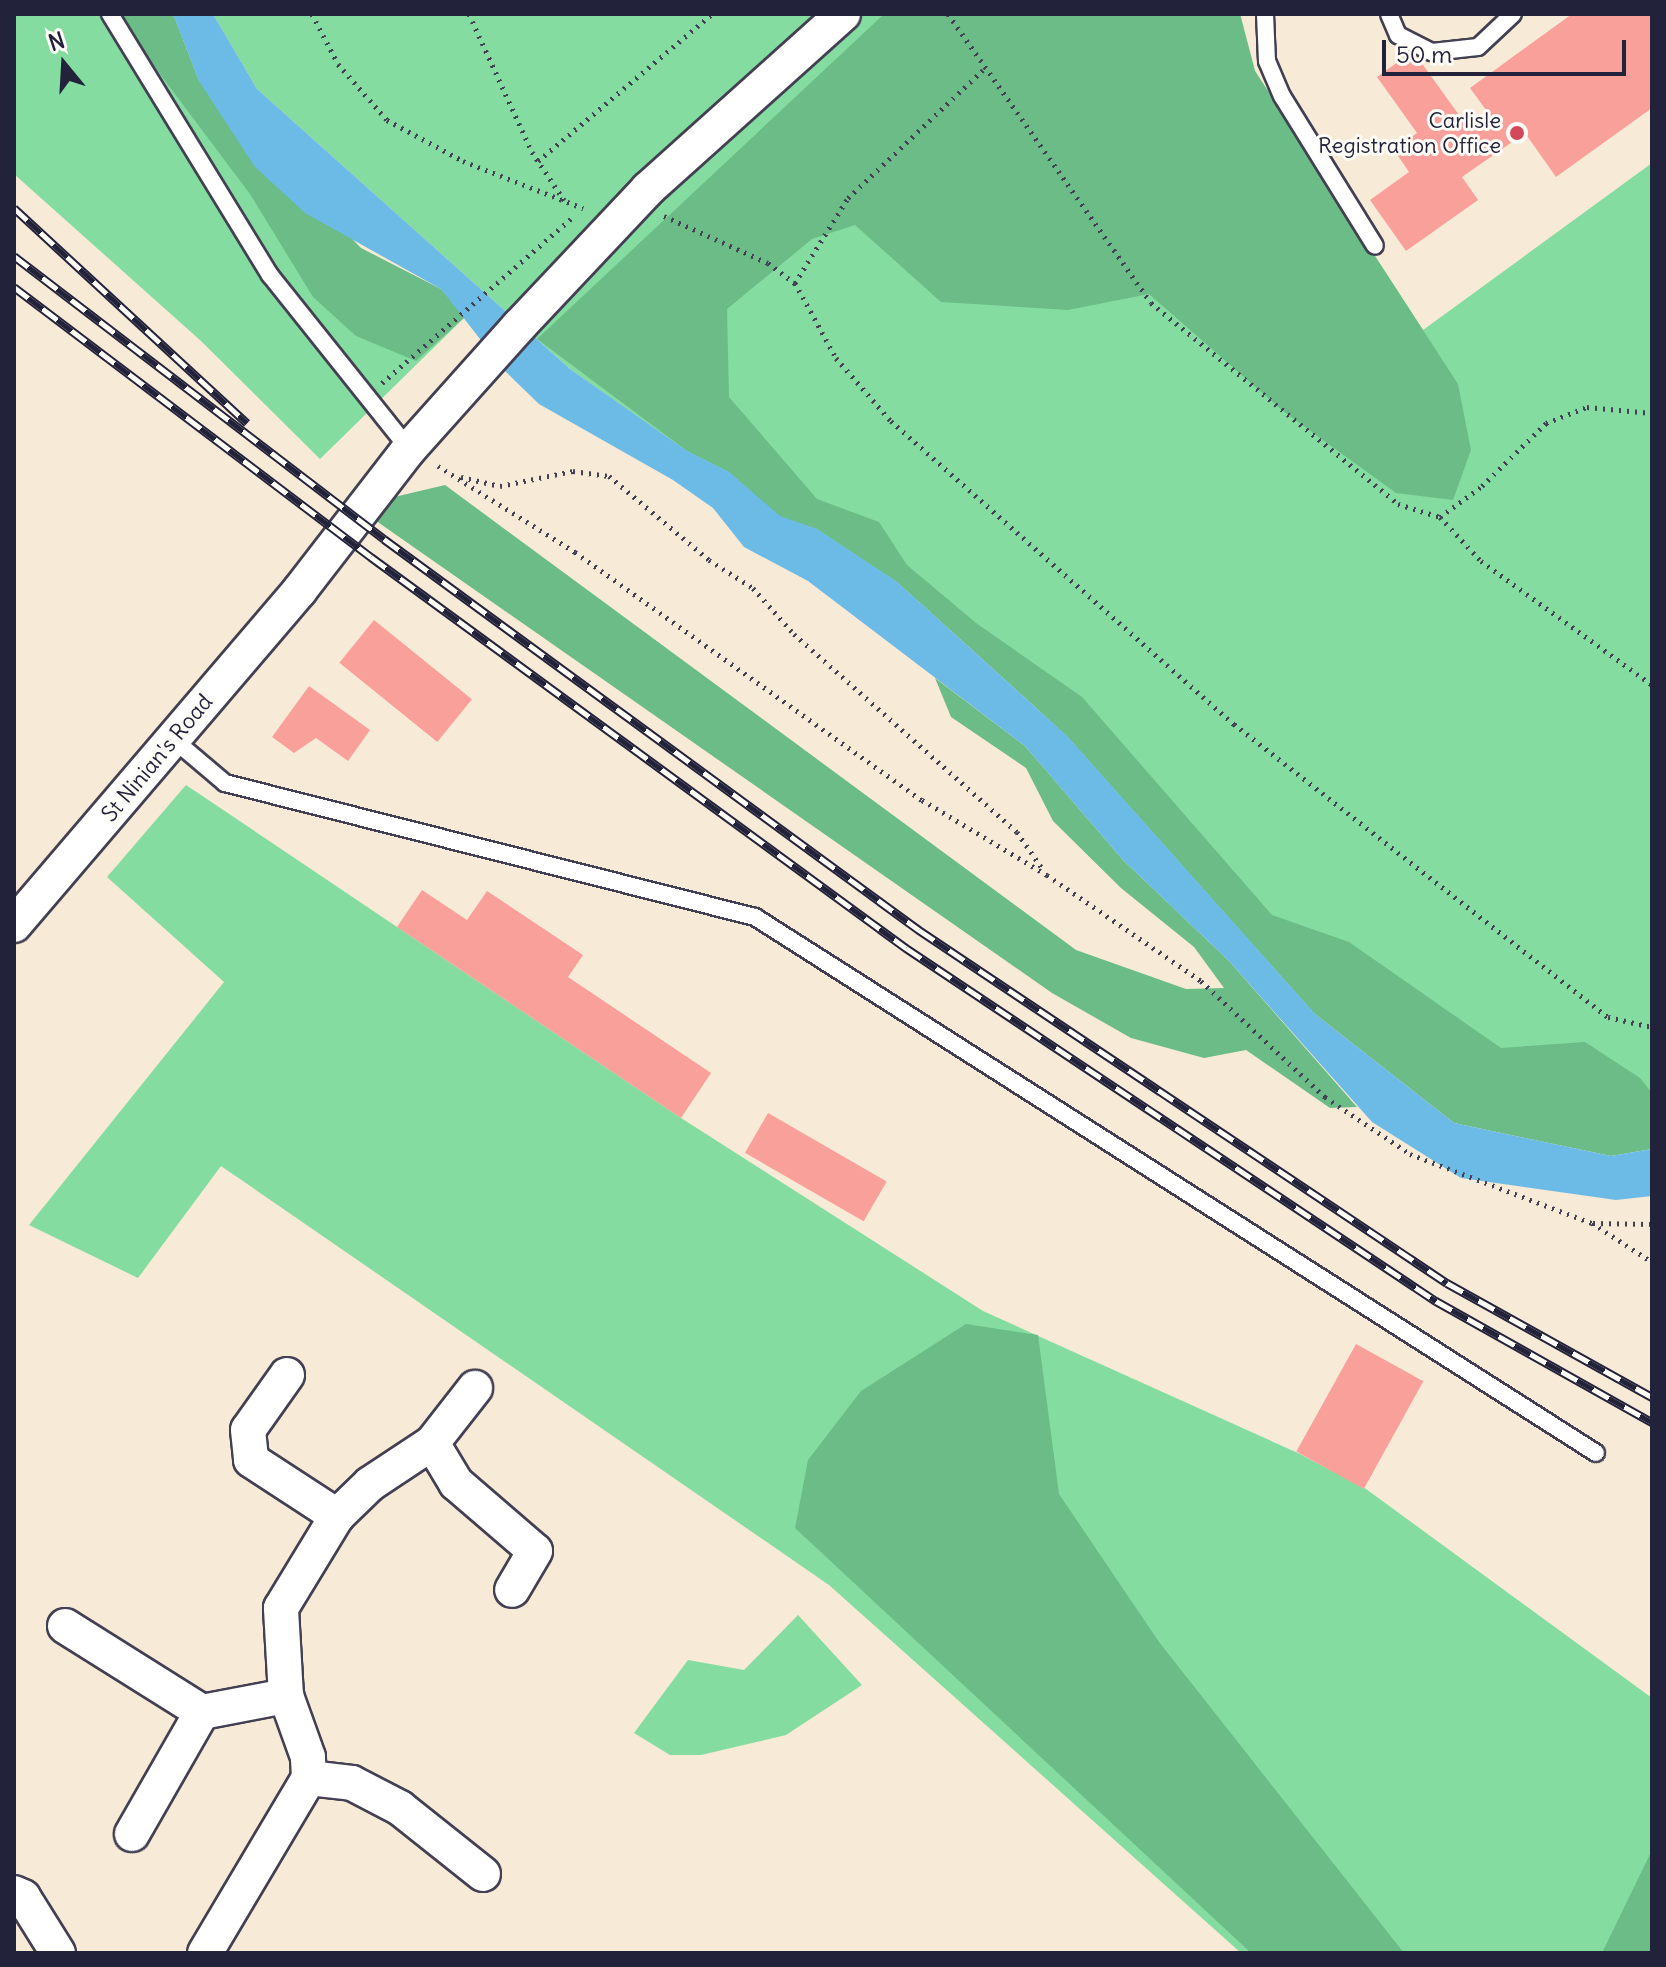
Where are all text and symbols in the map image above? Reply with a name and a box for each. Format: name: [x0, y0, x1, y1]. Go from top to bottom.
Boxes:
north arrow: [24, 24, 104, 104]
scale bar: [1386, 24, 1630, 74]
text: N: [45, 26, 68, 57]
text: 50 m: [1396, 39, 1452, 69]
place label: Carlisle Registration Office: [1318, 107, 1501, 158]
marker: Carlisle Registration Office: [1508, 124, 1526, 142]
street label: St Ninian's Road: [96, 689, 218, 827]

